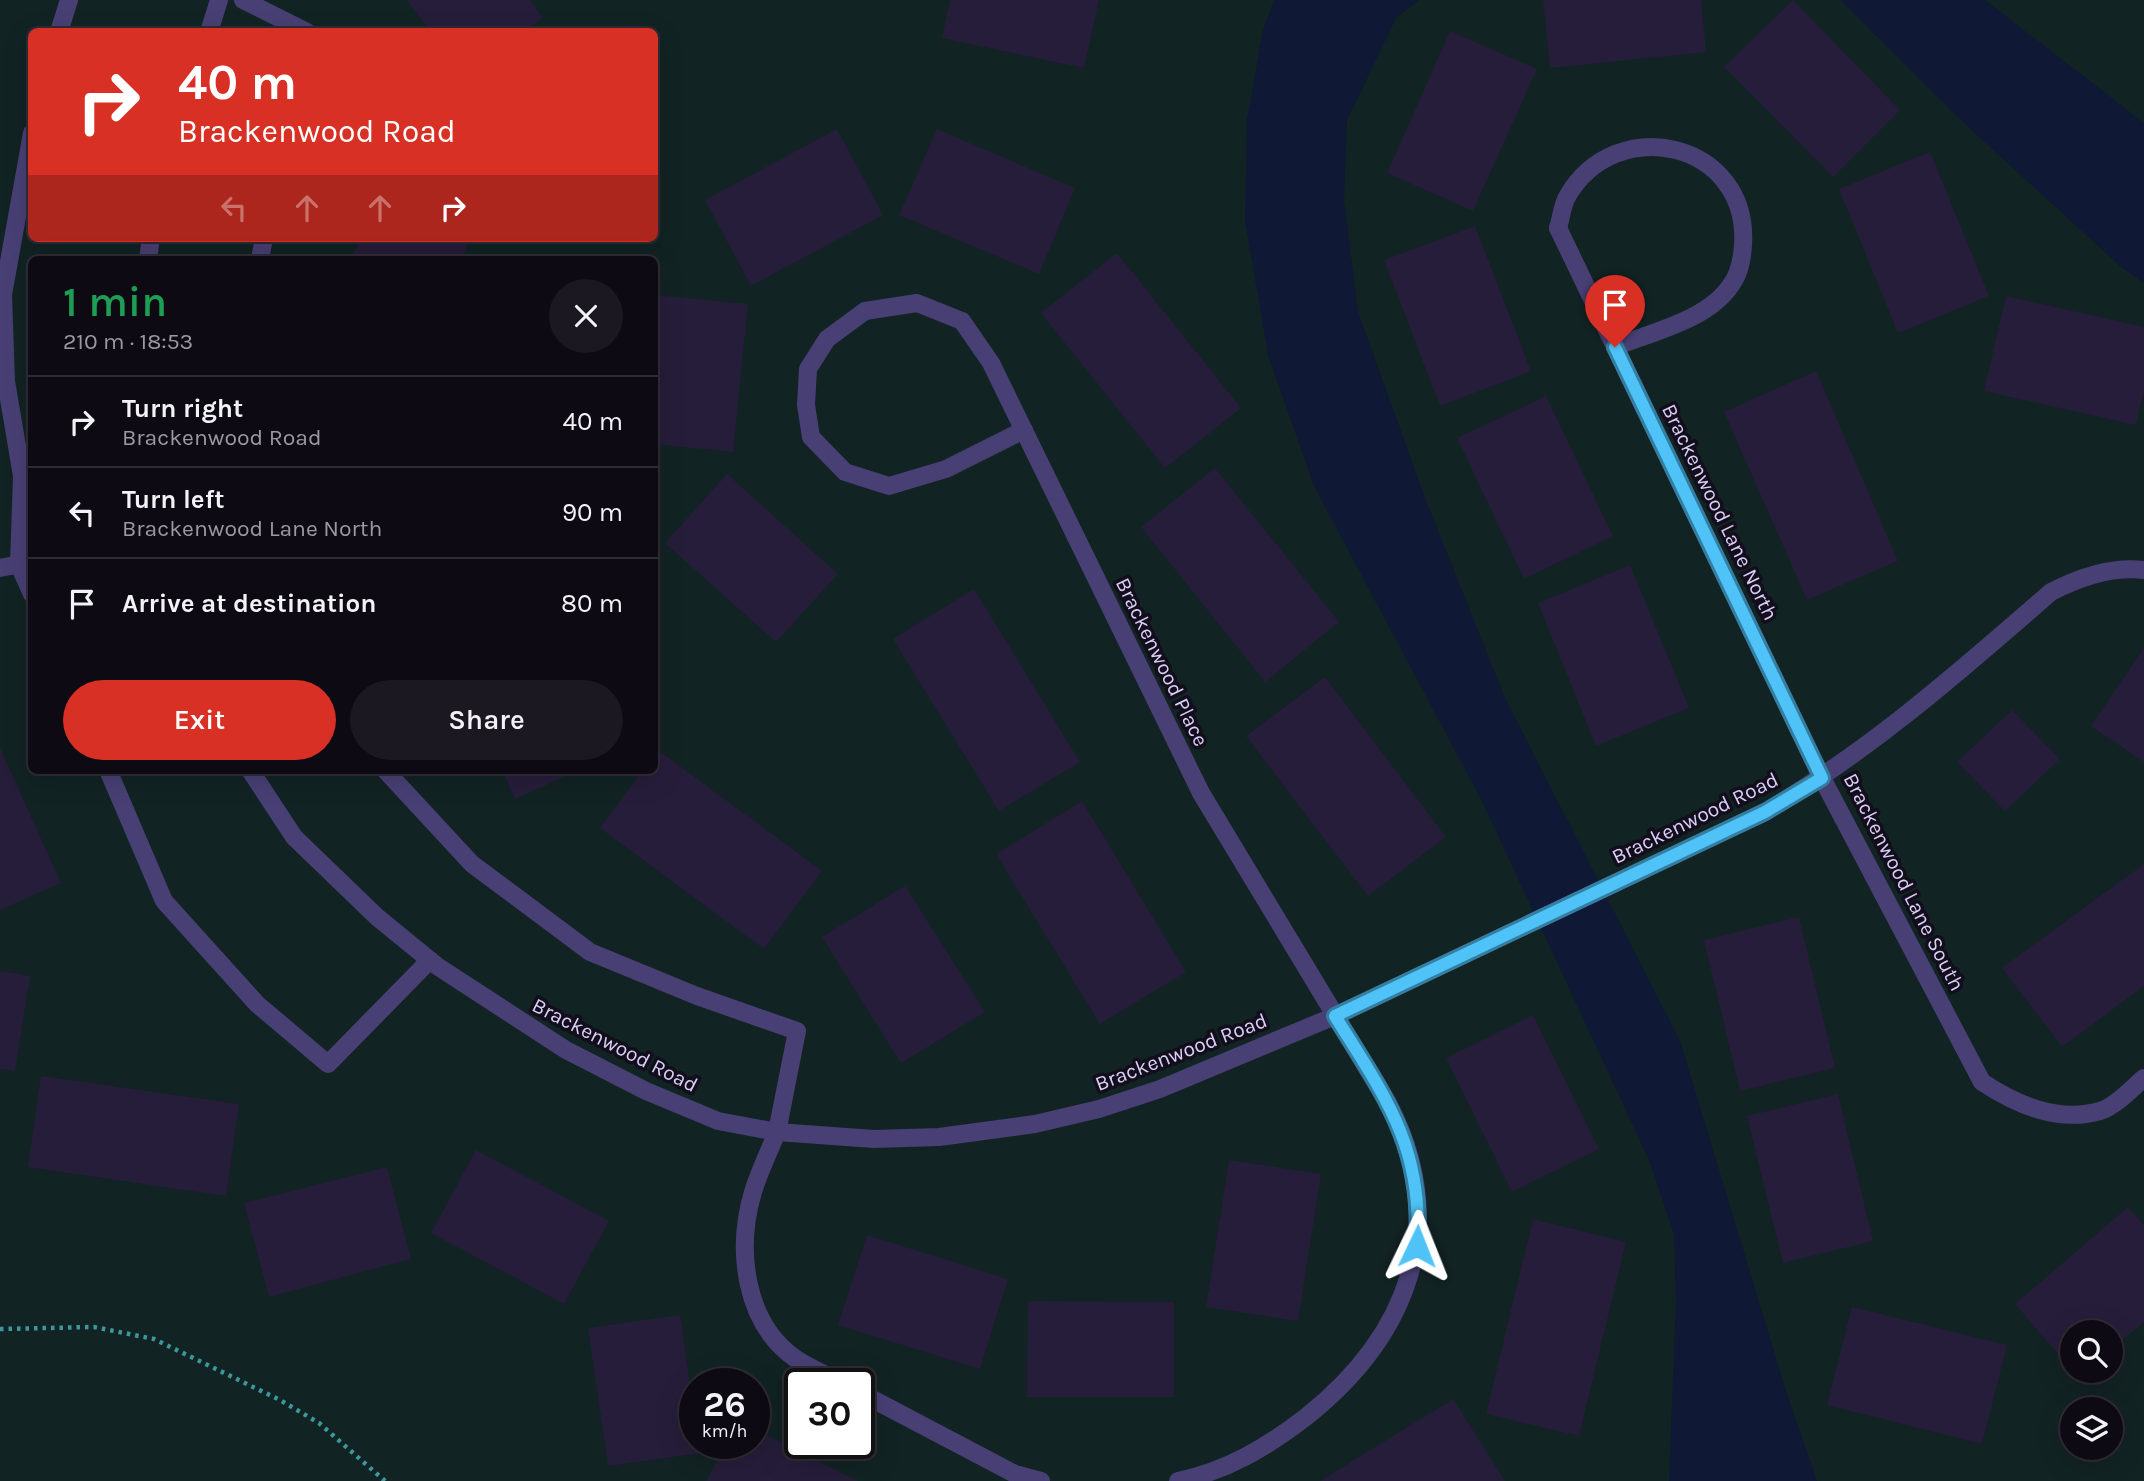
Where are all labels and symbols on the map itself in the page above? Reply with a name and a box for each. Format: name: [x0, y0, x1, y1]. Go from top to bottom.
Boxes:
pin: [1585, 275, 1645, 347]
street label: Brackenwood Lane North: [1657, 400, 1783, 624]
street label: Brackenwood Place: [1111, 574, 1213, 750]
street label: Brackenwood Road: [1608, 767, 1782, 869]
street label: Brackenwood Lane South: [1839, 769, 1969, 995]
street label: Brackenwood Road: [528, 993, 702, 1097]
street label: Brackenwood Road: [1092, 1008, 1270, 1096]
position arrow: [1380, 1209, 1454, 1283]
speed limit sign: 30: [784, 1368, 875, 1459]

